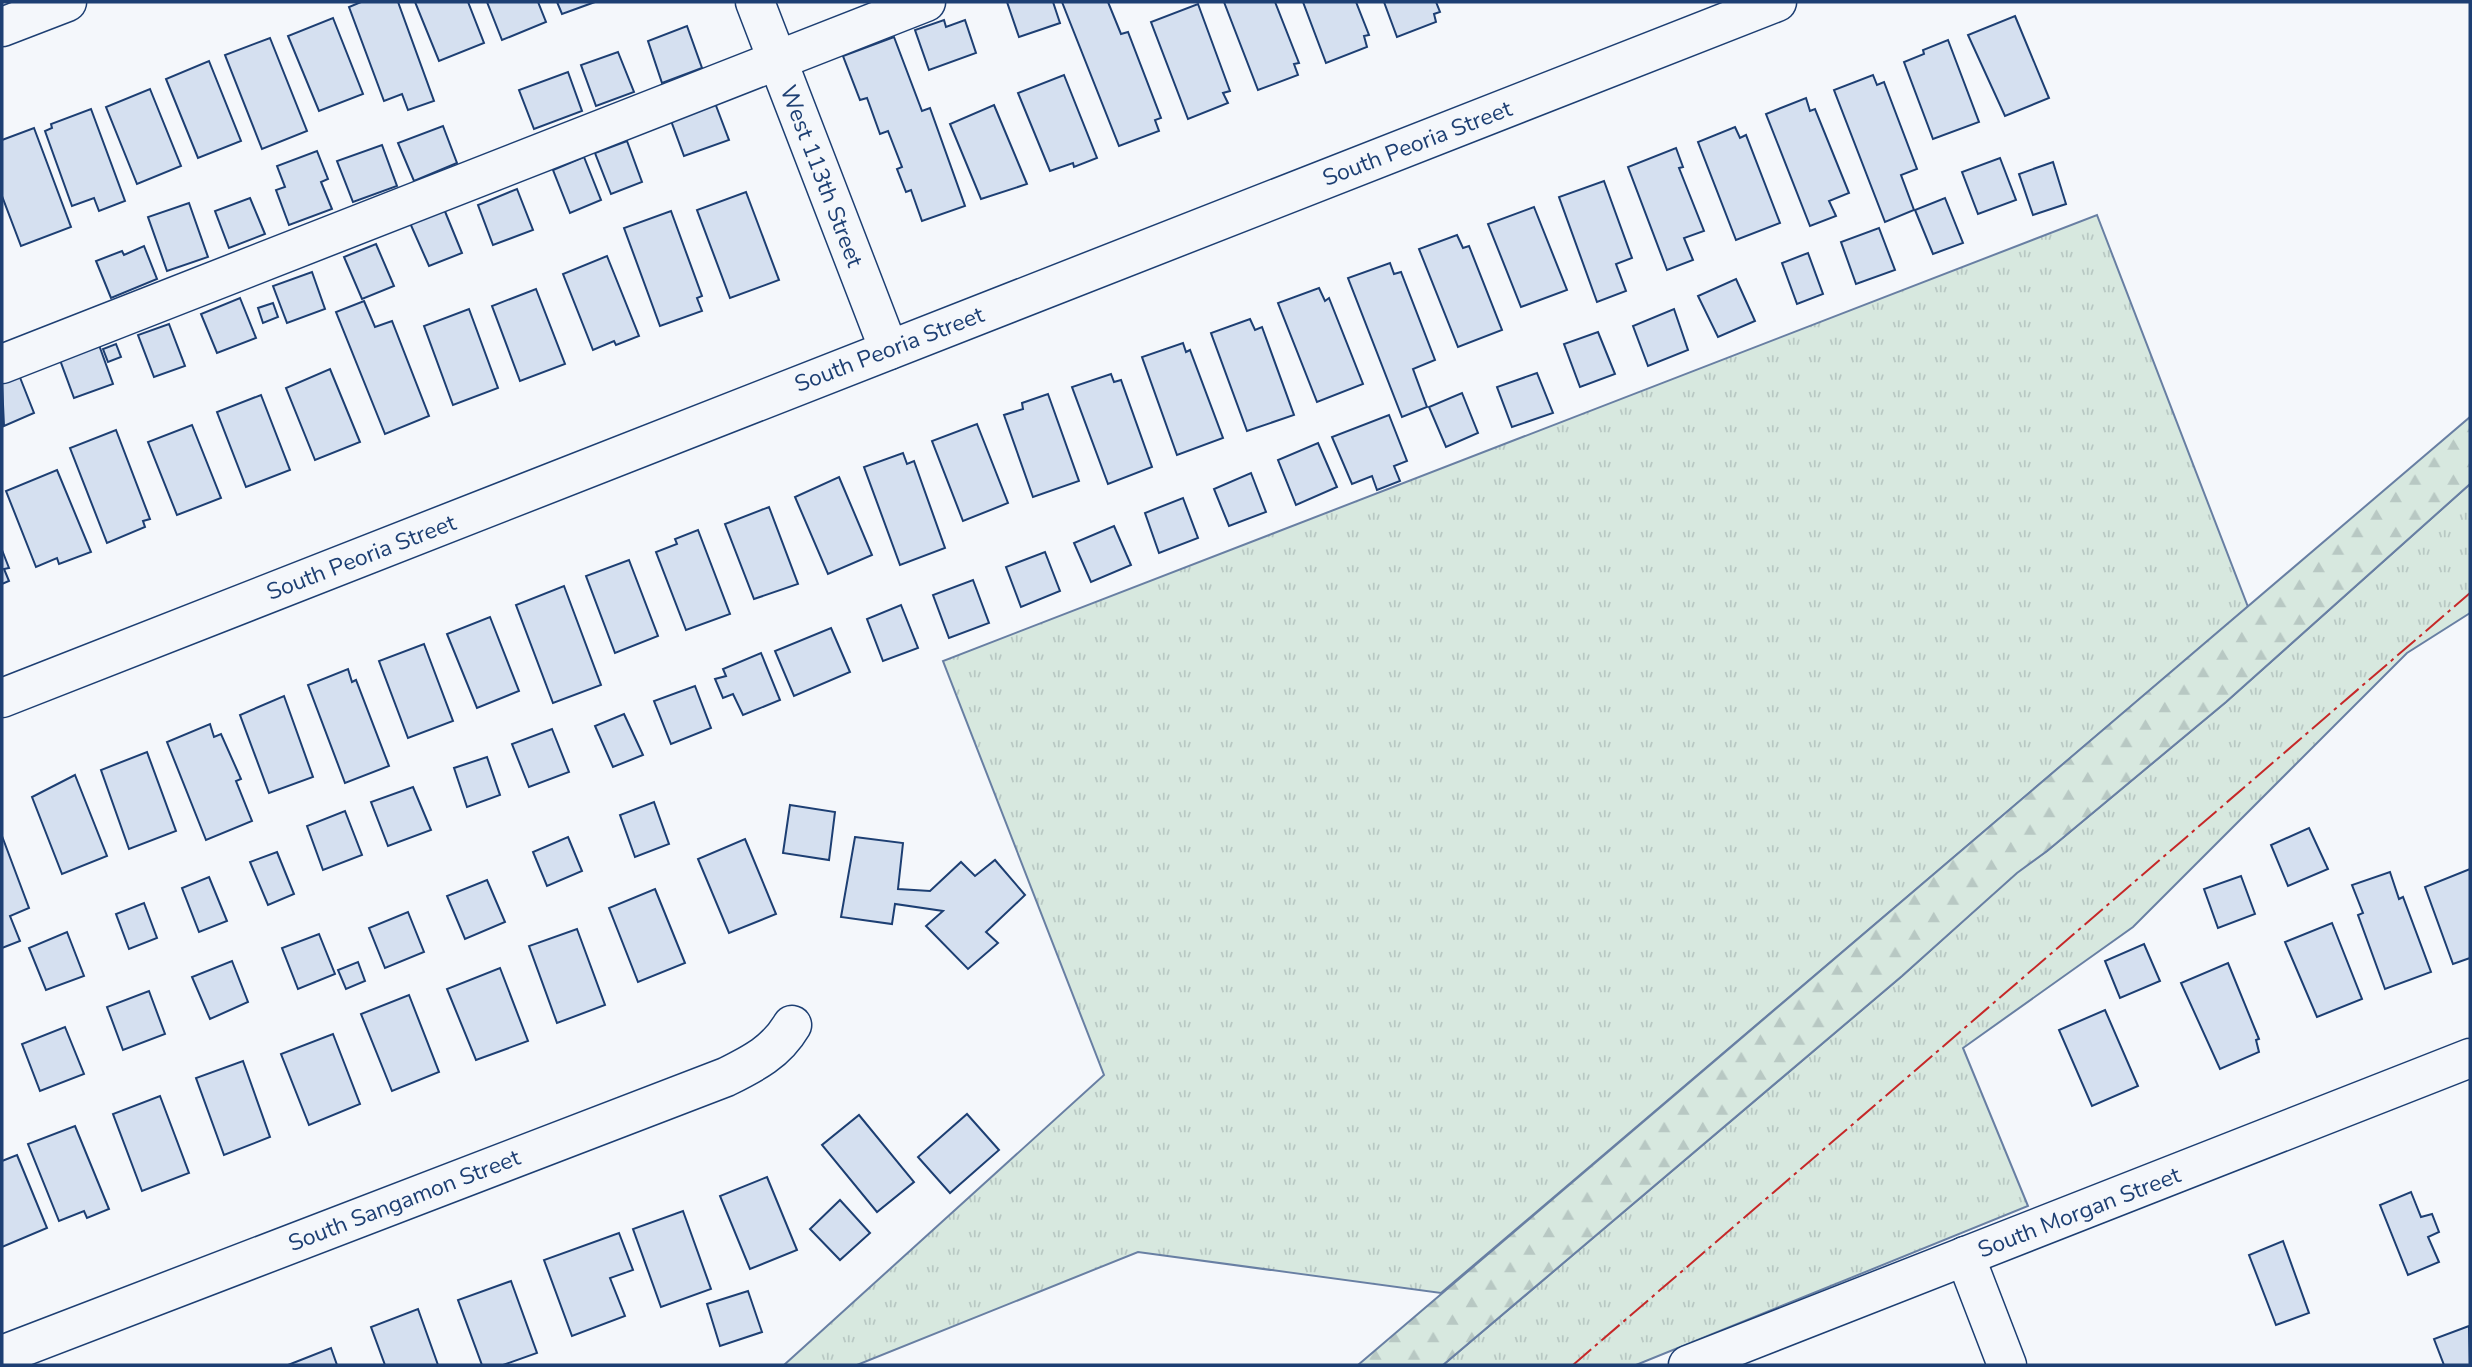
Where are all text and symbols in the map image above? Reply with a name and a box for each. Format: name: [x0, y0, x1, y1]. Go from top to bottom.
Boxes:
street label: West 113th Street: [773, 81, 871, 272]
street label: South Peoria Street: [1318, 93, 1517, 194]
street label: South Peoria Street: [790, 299, 989, 400]
street label: South Peoria Street: [262, 507, 461, 608]
street label: South Sangamon Street: [284, 1142, 526, 1259]
street label: South Morgan Street: [1973, 1159, 2186, 1265]

